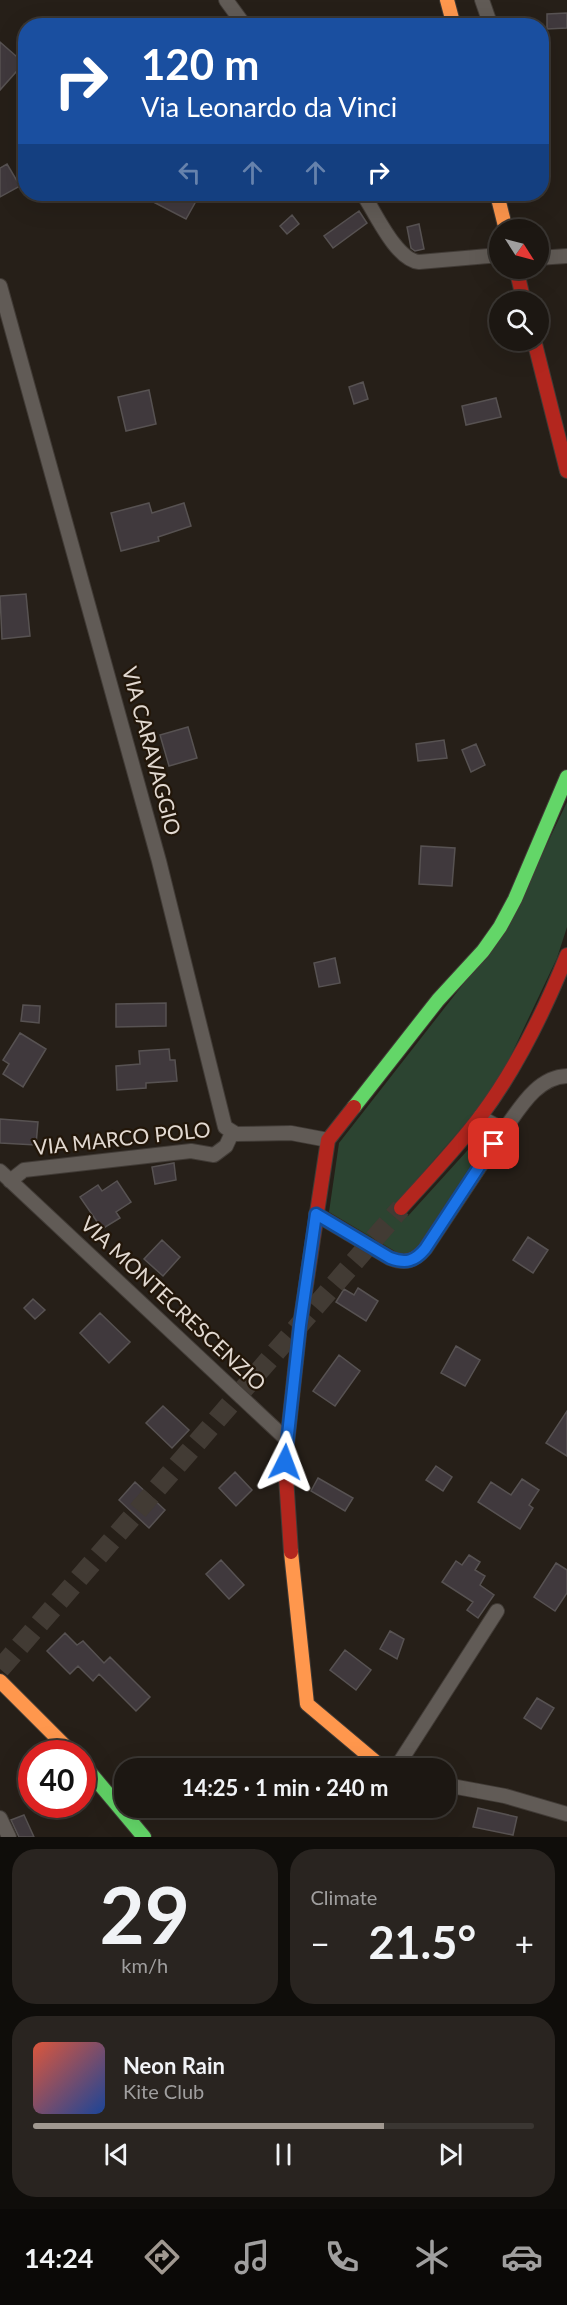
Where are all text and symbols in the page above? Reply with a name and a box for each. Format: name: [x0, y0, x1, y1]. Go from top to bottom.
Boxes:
text: 120 m: [141, 39, 259, 89]
icon: right: [42, 42, 120, 120]
text: Via Leonardo da Vinci: [141, 90, 397, 123]
icon: left: [173, 156, 206, 189]
icon: ahead: [236, 156, 269, 189]
icon: ahead: [299, 156, 332, 189]
icon: right: [362, 156, 395, 189]
north arrow: [489, 219, 549, 279]
map controls: [489, 219, 549, 351]
button: search: [489, 291, 549, 351]
street label: VIA CARAVAGGIO: [118, 663, 187, 838]
street label: VIA MARCO POLO: [32, 1116, 212, 1159]
pin: [468, 1118, 519, 1169]
icon: arrive: [477, 1127, 510, 1160]
street label: VIA MONTECRESCENZIO: [76, 1211, 272, 1395]
position arrow: [253, 1430, 317, 1494]
speed limit sign: 40: [18, 1740, 96, 1818]
text: 14:25 · 1 min · 240 m: [182, 1774, 388, 1801]
text: 29: [100, 1867, 190, 1961]
text: Climate: [311, 1885, 377, 1909]
text: 21.5°: [368, 1915, 476, 1969]
text: −: [311, 1923, 330, 1963]
text: +: [515, 1923, 534, 1963]
text: km/h: [121, 1953, 168, 1977]
text: Neon Rain: [123, 2052, 225, 2079]
text: Kite Club: [123, 2079, 204, 2103]
icon: previous: [100, 2138, 133, 2171]
icon: pause: [267, 2138, 300, 2171]
icon: next: [434, 2138, 467, 2171]
icon: directions: [141, 2236, 183, 2278]
icon: music: [231, 2236, 273, 2278]
icon: phone: [321, 2236, 363, 2278]
icon: climate: [411, 2236, 453, 2278]
icon: car: [501, 2236, 543, 2278]
text: 14:24: [24, 2241, 94, 2274]

